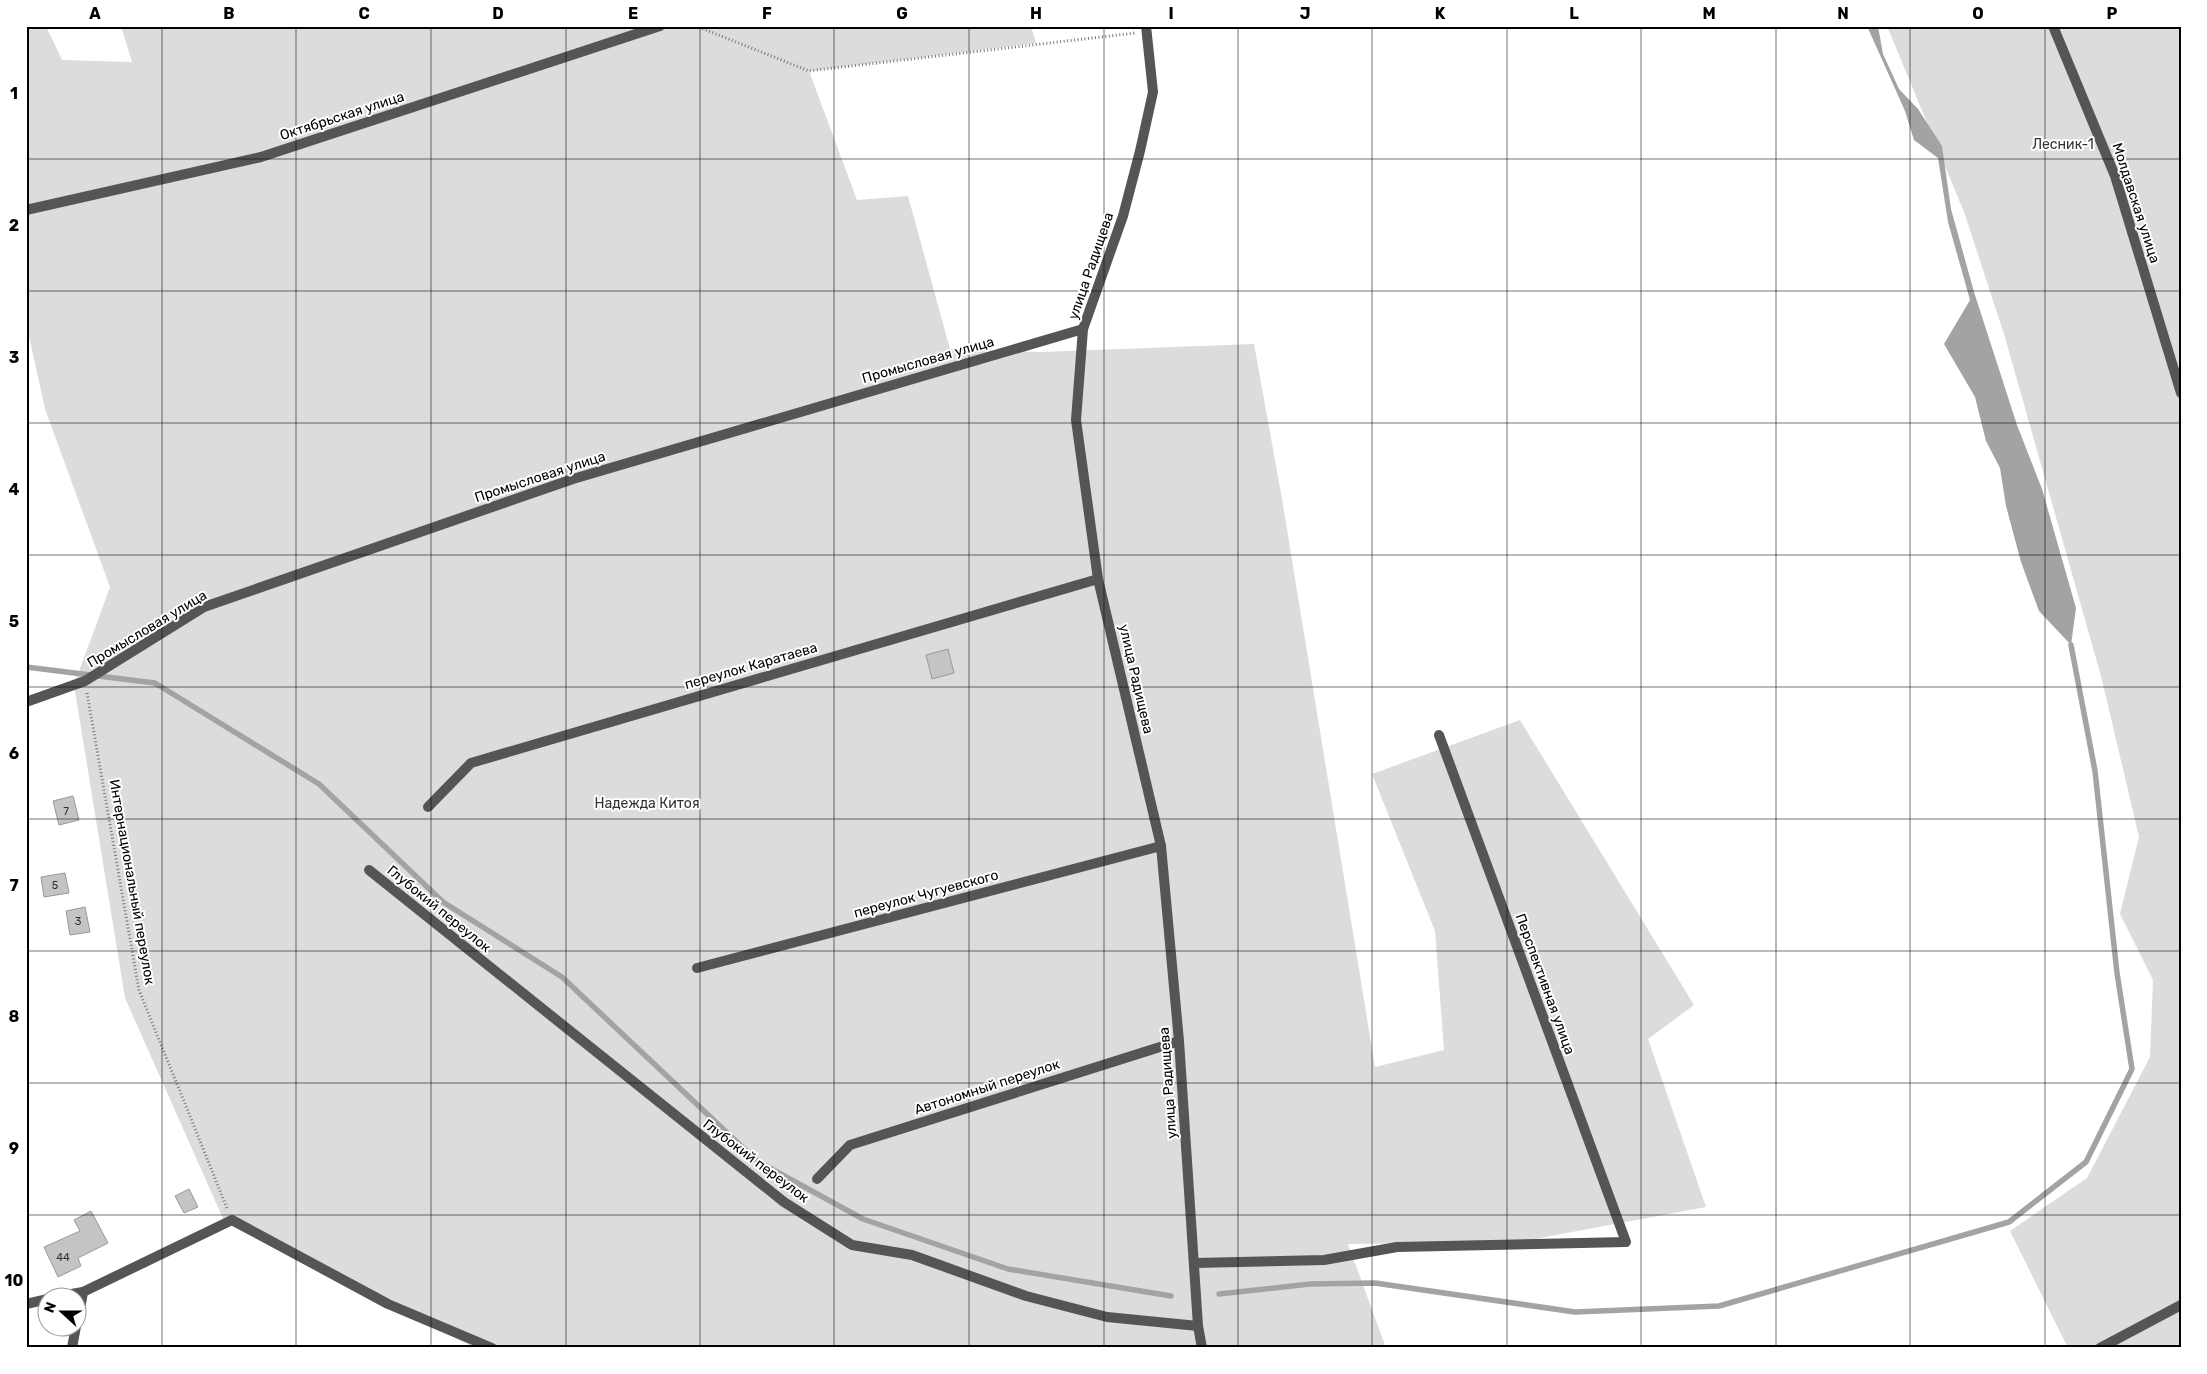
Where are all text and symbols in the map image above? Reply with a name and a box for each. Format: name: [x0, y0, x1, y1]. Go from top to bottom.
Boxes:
text: A: [89, 4, 101, 23]
text: B: [223, 4, 235, 23]
text: C: [358, 4, 370, 23]
text: D: [492, 4, 504, 23]
text: E: [628, 4, 638, 23]
text: F: [762, 4, 772, 23]
text: G: [896, 4, 908, 23]
text: H: [1030, 4, 1042, 23]
text: I: [1168, 4, 1174, 23]
text: J: [1300, 4, 1310, 23]
text: K: [1435, 4, 1446, 23]
text: L: [1569, 4, 1579, 23]
text: M: [1702, 4, 1716, 23]
text: N: [1837, 4, 1849, 23]
text: O: [1972, 4, 1984, 23]
text: P: [2107, 4, 2118, 23]
text: 1: [10, 84, 18, 103]
street label: Октябрьская улица: [278, 88, 406, 144]
park label: Лесник-1: [2032, 136, 2094, 153]
street label: Молдавская улица: [2109, 141, 2163, 265]
street label: улица Радищева: [1065, 210, 1117, 322]
text: 2: [9, 216, 19, 235]
street label: Промысловая улица: [860, 333, 996, 387]
text: 3: [9, 348, 19, 367]
street label: Промысловая улица: [472, 448, 608, 506]
text: 4: [9, 480, 20, 499]
street label: Промысловая улица: [84, 587, 210, 671]
text: 5: [9, 612, 19, 631]
street label: улица Радищева: [1115, 622, 1157, 736]
street label: переулок Каратаева: [683, 639, 819, 693]
text: 6: [9, 744, 19, 763]
street label: Интернациональный переулок: [106, 778, 159, 987]
park label: Надежда Китоя: [594, 795, 700, 812]
house number: 7: [63, 805, 69, 818]
street label: Глубокий переулок: [384, 862, 495, 956]
street label: переулок Чугуевского: [852, 866, 1000, 922]
text: 7: [9, 876, 19, 895]
house number: 5: [52, 879, 59, 892]
street label: Перспективная улица: [1512, 911, 1578, 1057]
house number: 3: [75, 915, 82, 928]
text: 8: [9, 1007, 20, 1026]
street label: улица Радищева: [1156, 1026, 1180, 1140]
street label: Автономный переулок: [912, 1055, 1062, 1119]
street label: Глубокий переулок: [700, 1116, 813, 1207]
text: 9: [9, 1139, 19, 1158]
house number: 44: [56, 1251, 70, 1264]
text: 10: [5, 1271, 24, 1290]
north arrow: [38, 1286, 88, 1336]
text: N: [41, 1300, 60, 1315]

